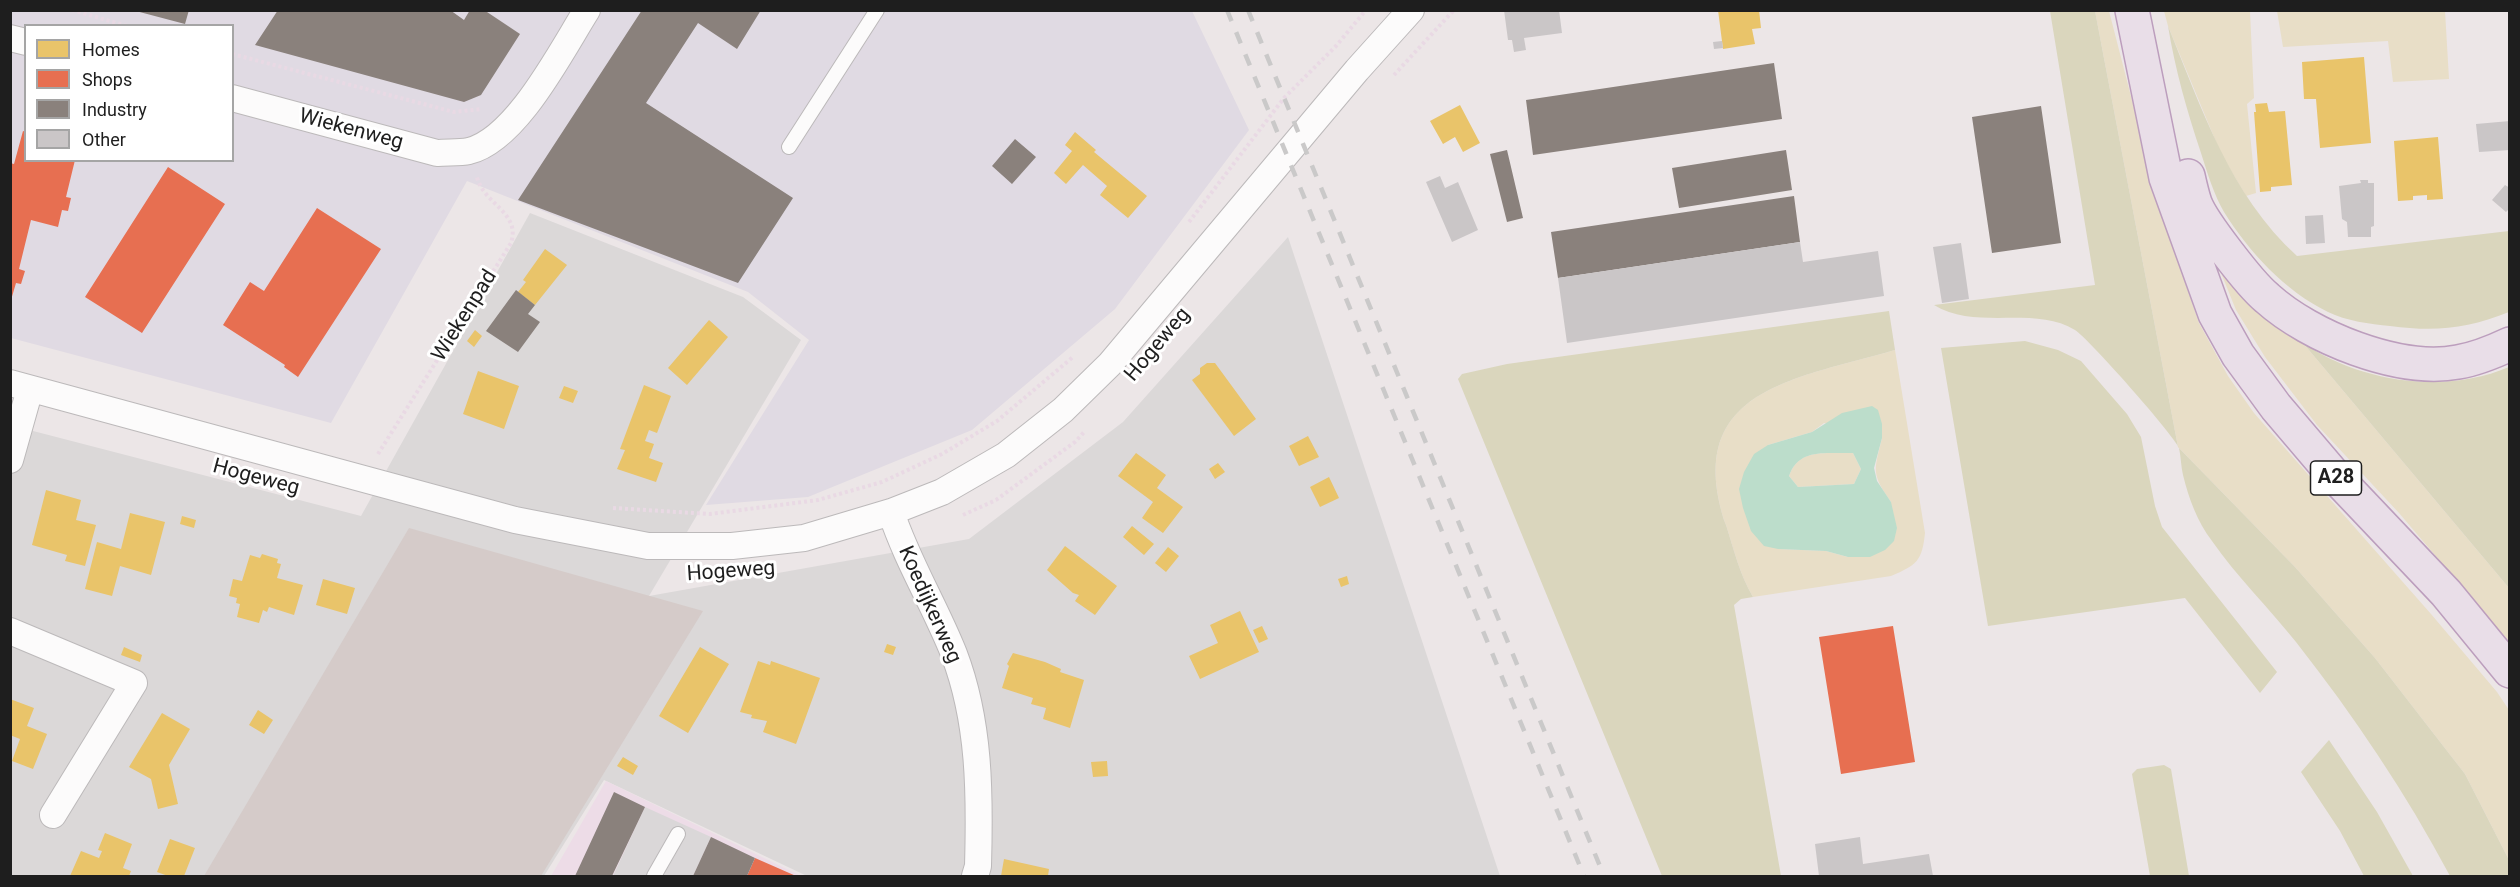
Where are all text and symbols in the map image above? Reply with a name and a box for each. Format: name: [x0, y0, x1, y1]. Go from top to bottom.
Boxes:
legend: [24, 24, 234, 162]
text: Homes: [82, 39, 140, 60]
text: Shops: [82, 69, 132, 90]
text: Industry: [82, 99, 147, 120]
street label: Wiekenweg: [296, 104, 406, 156]
text: Other: [82, 129, 126, 150]
street label: Wiekenpad: [427, 266, 503, 366]
street label: Hogeweg: [1120, 303, 1196, 387]
street label: Hogeweg: [210, 454, 302, 502]
road number: A28: [2310, 461, 2362, 495]
street label: Koedijkerweg: [892, 543, 966, 667]
street label: Hogeweg: [686, 556, 776, 588]

